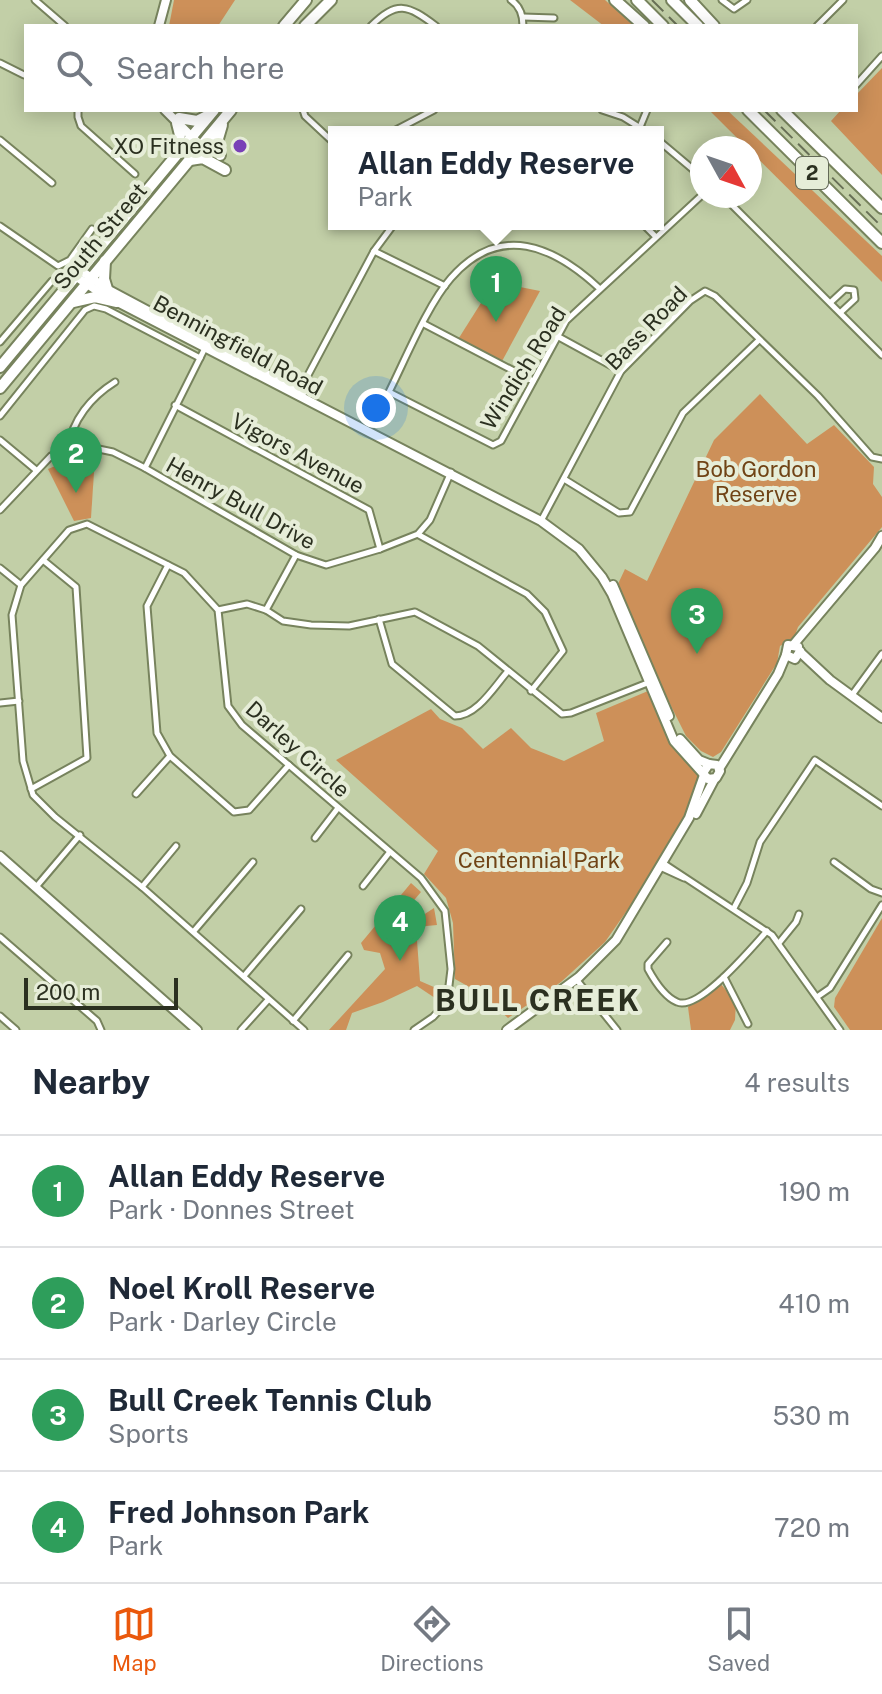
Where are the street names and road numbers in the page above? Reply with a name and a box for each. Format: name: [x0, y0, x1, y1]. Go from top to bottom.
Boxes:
road number: 2: [796, 157, 828, 189]
street label: South Street: [48, 178, 152, 294]
street label: Bass Road: [600, 281, 692, 375]
street label: Benningfield Road: [149, 289, 327, 401]
street label: Windich Road: [475, 302, 571, 434]
street label: Vigors Avenue: [227, 407, 369, 499]
street label: Henry Bull Drive: [162, 451, 320, 555]
street label: Darley Circle: [241, 695, 355, 803]

